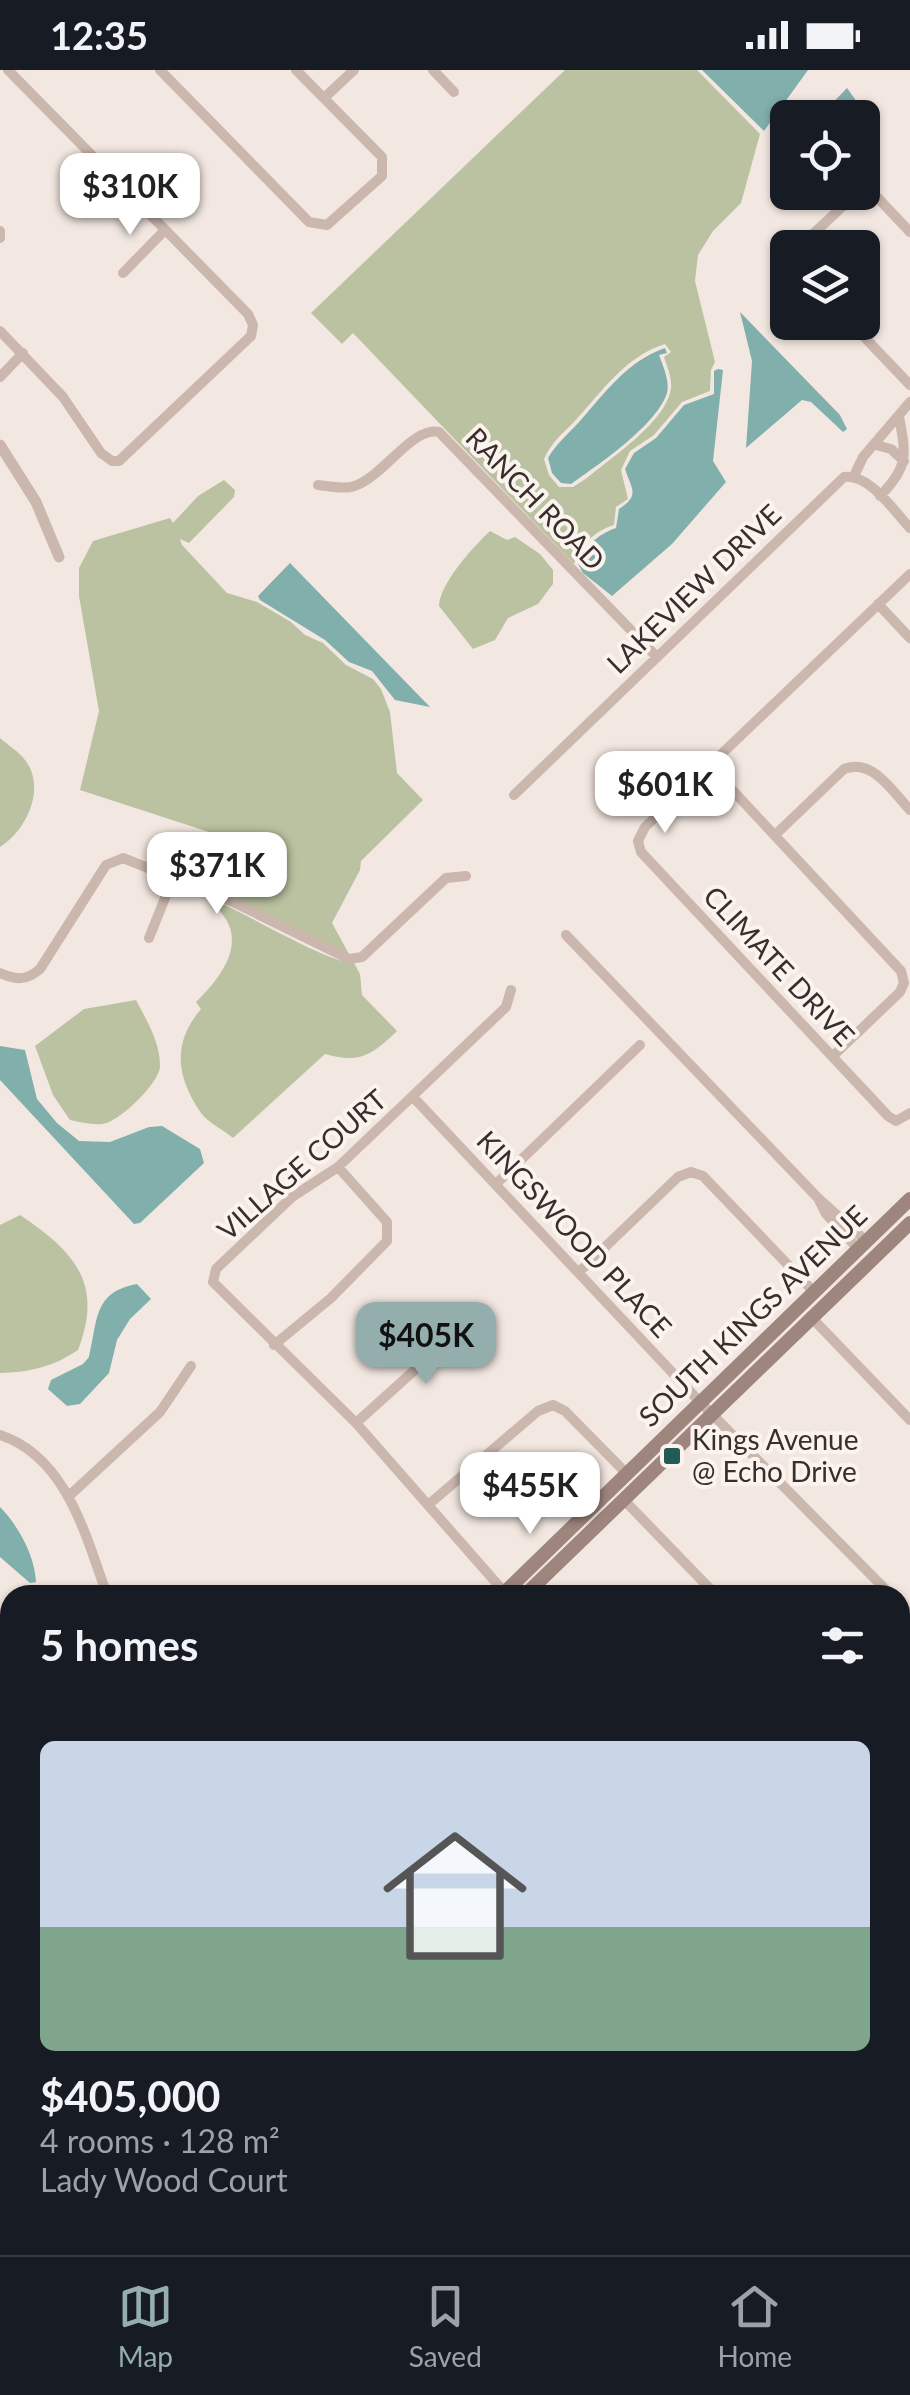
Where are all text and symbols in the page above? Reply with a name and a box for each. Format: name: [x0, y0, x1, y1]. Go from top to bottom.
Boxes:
text: 12:35: [50, 12, 148, 58]
map controls: [770, 100, 880, 340]
button: locate: [770, 100, 880, 210]
pin: $310K: [60, 153, 200, 238]
text: $310K: [82, 166, 178, 205]
button: layers: [770, 230, 880, 340]
street label: RANCH ROAD: [459, 420, 612, 577]
street label: LAKEVIEW DRIVE: [599, 497, 787, 680]
pin: $601K: [595, 751, 735, 836]
text: $601K: [617, 764, 713, 803]
pin: $371K: [147, 832, 287, 917]
text: $371K: [169, 845, 265, 884]
street label: CLIMATE DRIVE: [697, 879, 862, 1052]
street label: VILLAGE COURT: [210, 1081, 393, 1247]
street label: KINGSWOOD PLACE: [470, 1123, 679, 1344]
street label: SOUTH KINGS AVENUE: [631, 1198, 873, 1433]
pin: $405K: [356, 1302, 496, 1387]
text: $405K: [378, 1315, 474, 1354]
place label: Kings Avenue @ Echo Drive: [692, 1422, 859, 1488]
marker: Kings Avenue @ Echo Drive: [661, 1445, 683, 1467]
pin: $455K: [460, 1452, 600, 1537]
text: $455K: [482, 1465, 578, 1504]
icon: filters: [815, 1618, 870, 1673]
text: 5 homes: [40, 1620, 198, 1670]
icon: home: [365, 1806, 545, 1986]
text: $405,000: [40, 2071, 220, 2121]
text: 4 rooms · 128 m²: [40, 2121, 280, 2160]
text: Lady Wood Court: [40, 2160, 288, 2199]
tab: Map: [118, 2279, 173, 2373]
tab: Saved: [409, 2279, 482, 2373]
tab: Home: [718, 2279, 792, 2373]

